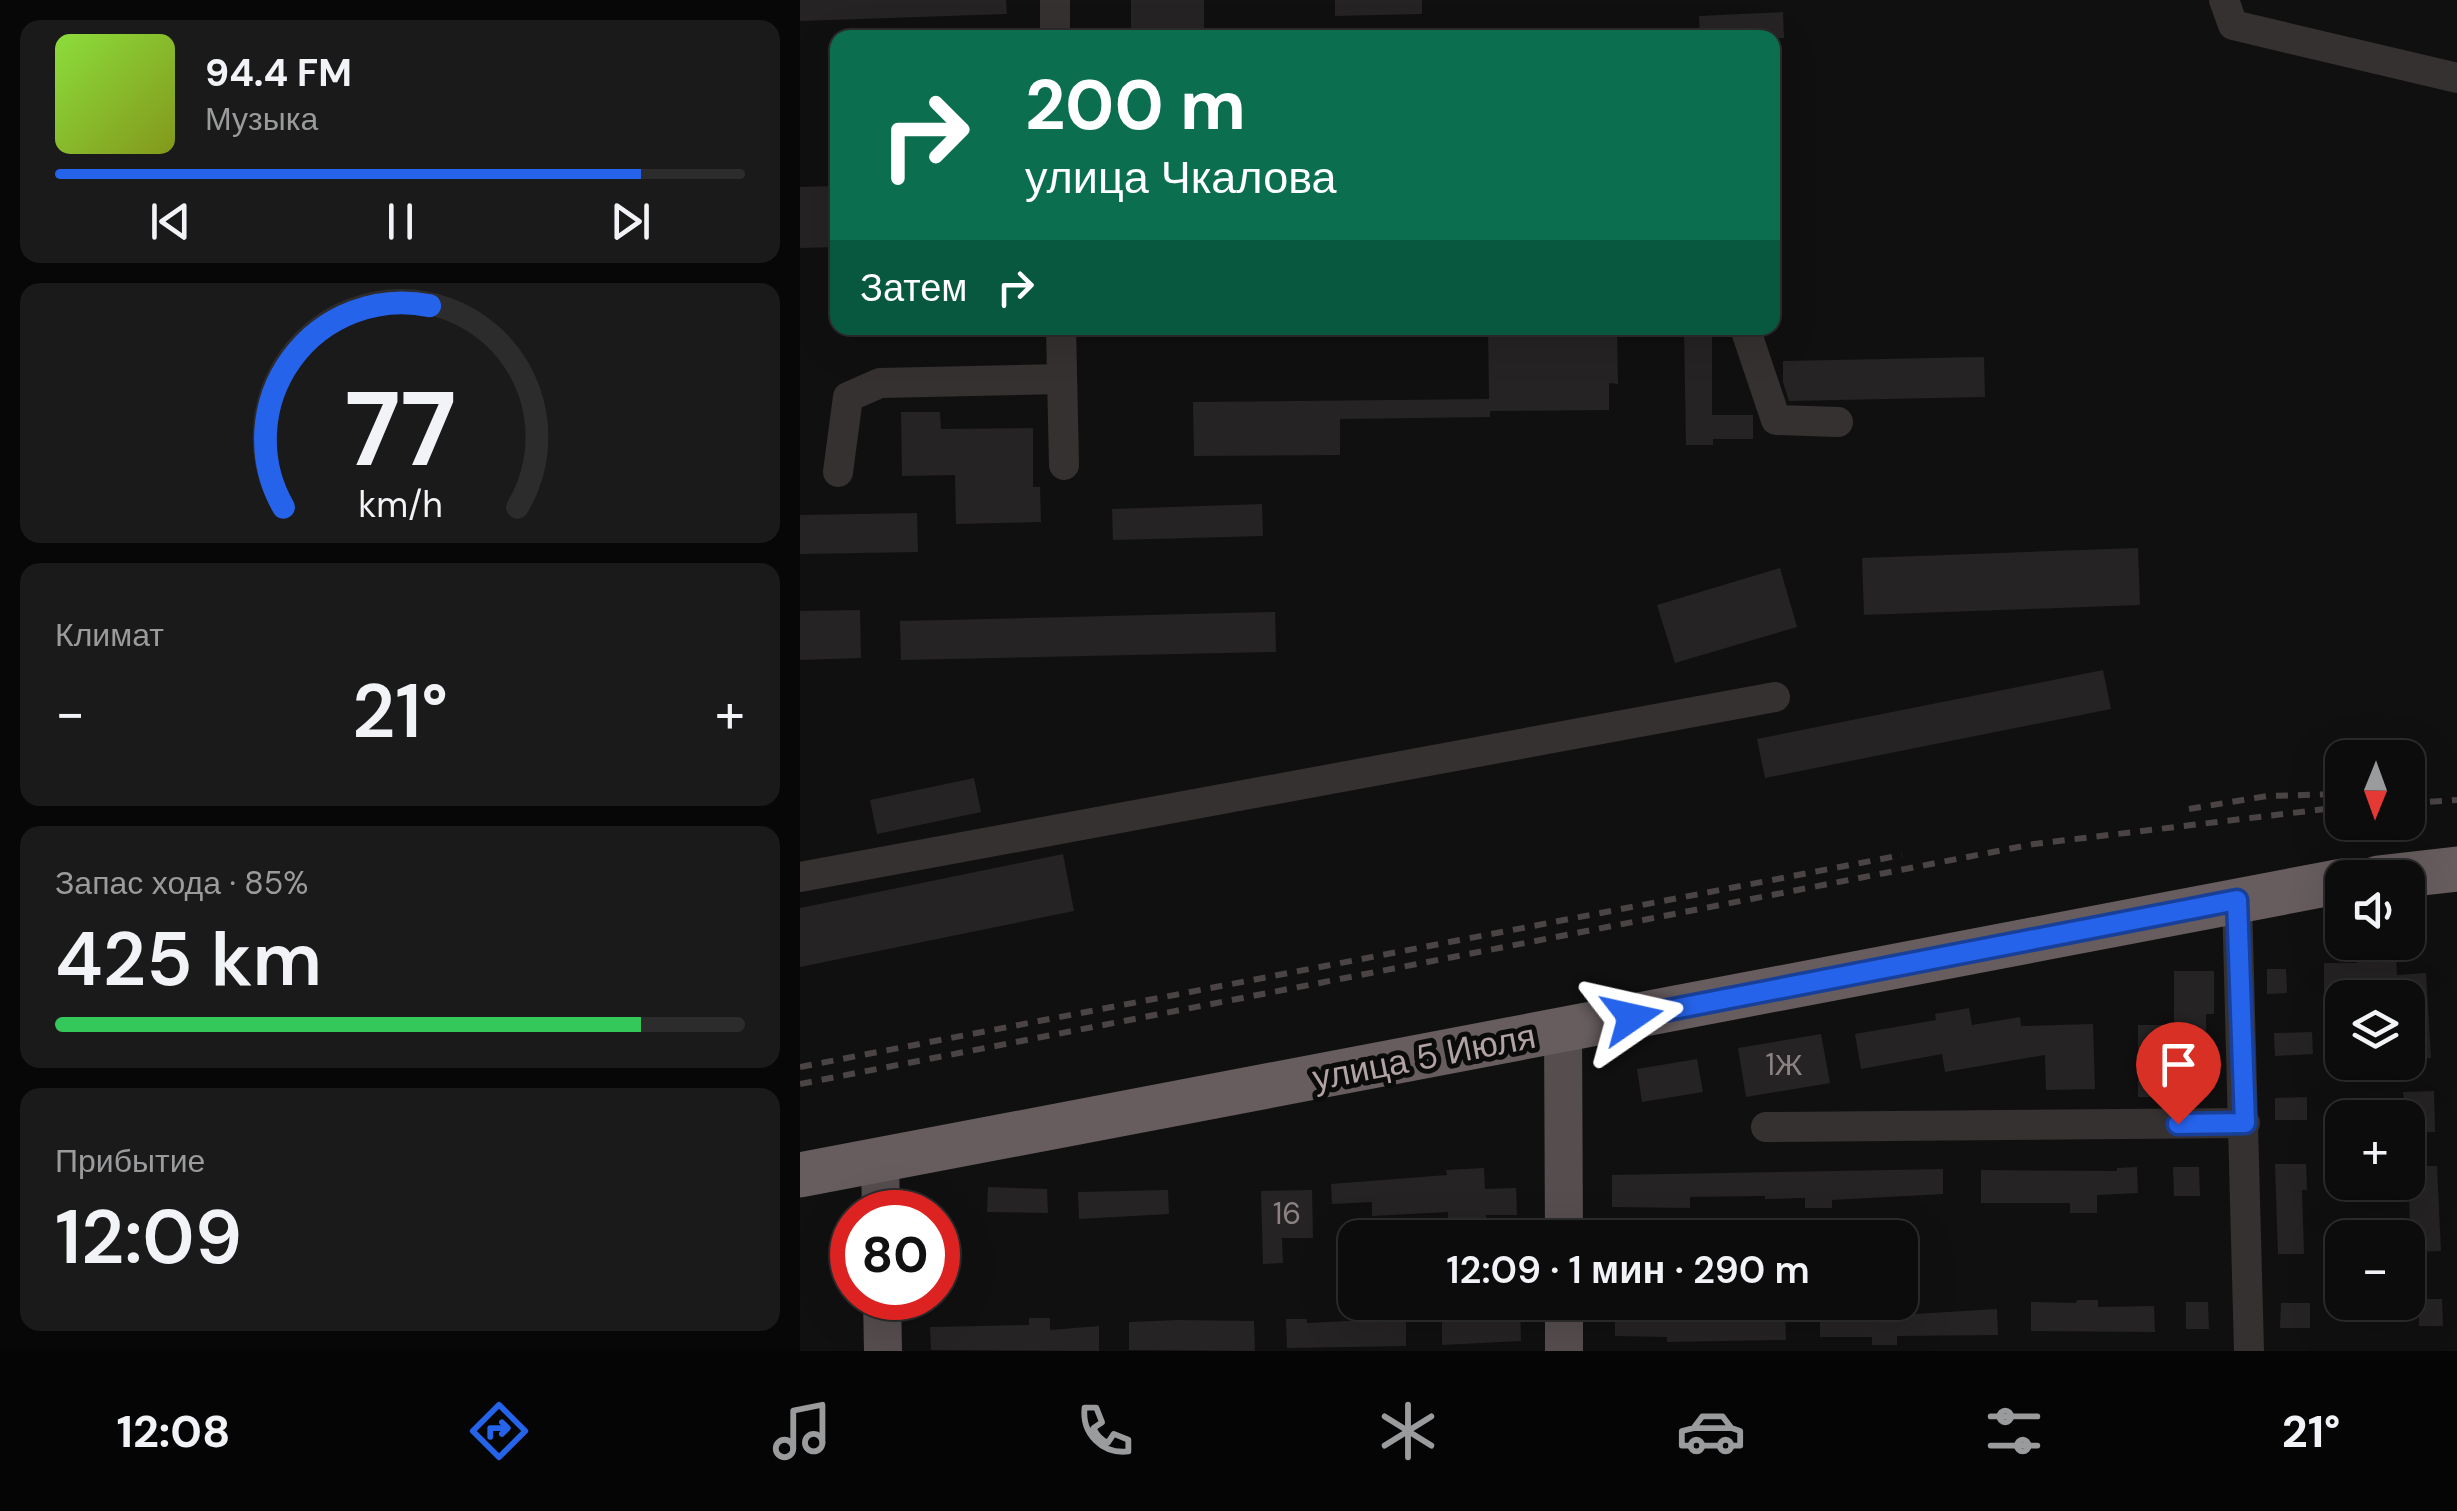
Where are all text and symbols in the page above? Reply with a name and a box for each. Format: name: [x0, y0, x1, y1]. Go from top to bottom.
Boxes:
text: 94.4 FM: [205, 48, 352, 98]
text: 200 m: [1025, 60, 1246, 151]
icon: right: [860, 70, 990, 200]
text: Музыка: [205, 98, 318, 140]
text: улица Чкалова: [1025, 148, 1337, 207]
icon: previous: [143, 194, 198, 249]
icon: pause: [373, 194, 428, 249]
icon: next: [603, 194, 658, 249]
icon: right: [988, 260, 1043, 315]
text: Затем: [860, 263, 968, 313]
text: 77: [344, 362, 456, 497]
text: km/h: [358, 482, 442, 528]
text: Климат: [55, 614, 164, 656]
text: 21°: [352, 663, 448, 760]
text: −: [55, 677, 85, 749]
text: +: [715, 677, 745, 749]
north arrow: [2325, 740, 2425, 840]
map controls: [2325, 740, 2425, 1320]
button: sound: [2325, 860, 2425, 960]
text: Запас хода · 85%: [55, 862, 308, 904]
text: 425 km: [55, 911, 322, 1008]
position arrow: [1580, 965, 1684, 1069]
button: layers: [2325, 980, 2425, 1080]
street label: улица 5 Июля: [1309, 1013, 1539, 1101]
pin: [2136, 1022, 2221, 1125]
icon: arrive: [2151, 1037, 2206, 1092]
house number: 1Ж: [1765, 1045, 1803, 1084]
button: +: [2325, 1100, 2425, 1200]
text: Прибытие: [55, 1140, 205, 1182]
text: 12:09: [55, 1189, 242, 1286]
speed limit sign: 80: [830, 1190, 960, 1320]
house number: 16: [1273, 1194, 1301, 1233]
button: −: [2325, 1220, 2425, 1320]
text: 12:09 · 1 мин · 290 m: [1446, 1245, 1810, 1295]
icon: directions: [464, 1396, 534, 1466]
icon: music: [767, 1396, 837, 1466]
icon: phone: [1070, 1396, 1140, 1466]
icon: climate: [1373, 1396, 1443, 1466]
icon: car: [1676, 1396, 1746, 1466]
icon: filters: [1979, 1396, 2049, 1466]
text: 12:08: [117, 1402, 230, 1461]
text: 21°: [2282, 1402, 2340, 1461]

